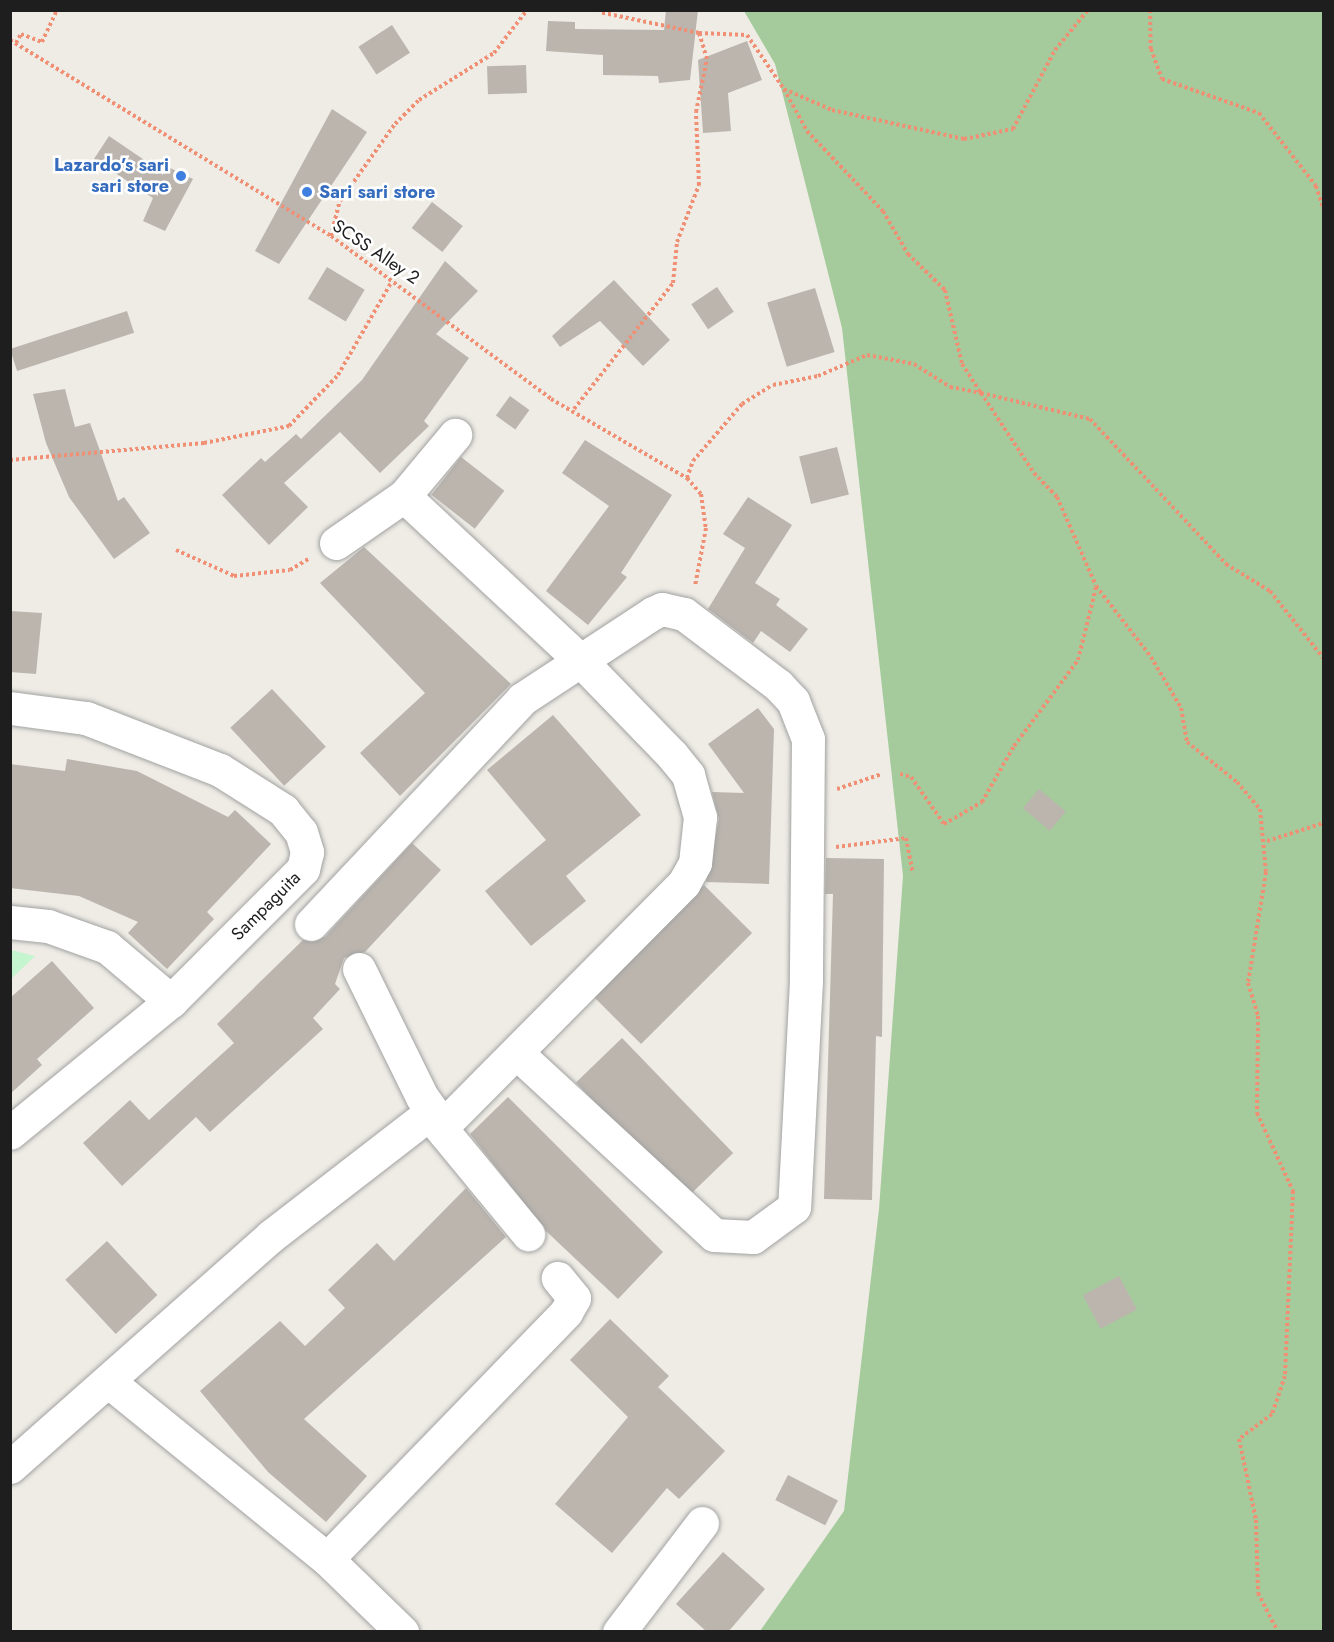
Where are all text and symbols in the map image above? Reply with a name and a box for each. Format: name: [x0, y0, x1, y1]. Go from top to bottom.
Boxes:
place label: Lazardo’s sari sari store: [54, 155, 169, 198]
marker: Lazardo’s sari sari store: [174, 169, 188, 183]
place label: Sari sari store: [319, 181, 435, 203]
marker: Sari sari store: [300, 185, 314, 199]
street label: SCSS Alley 2: [328, 215, 424, 289]
street label: Sampaguita: [227, 867, 305, 945]

